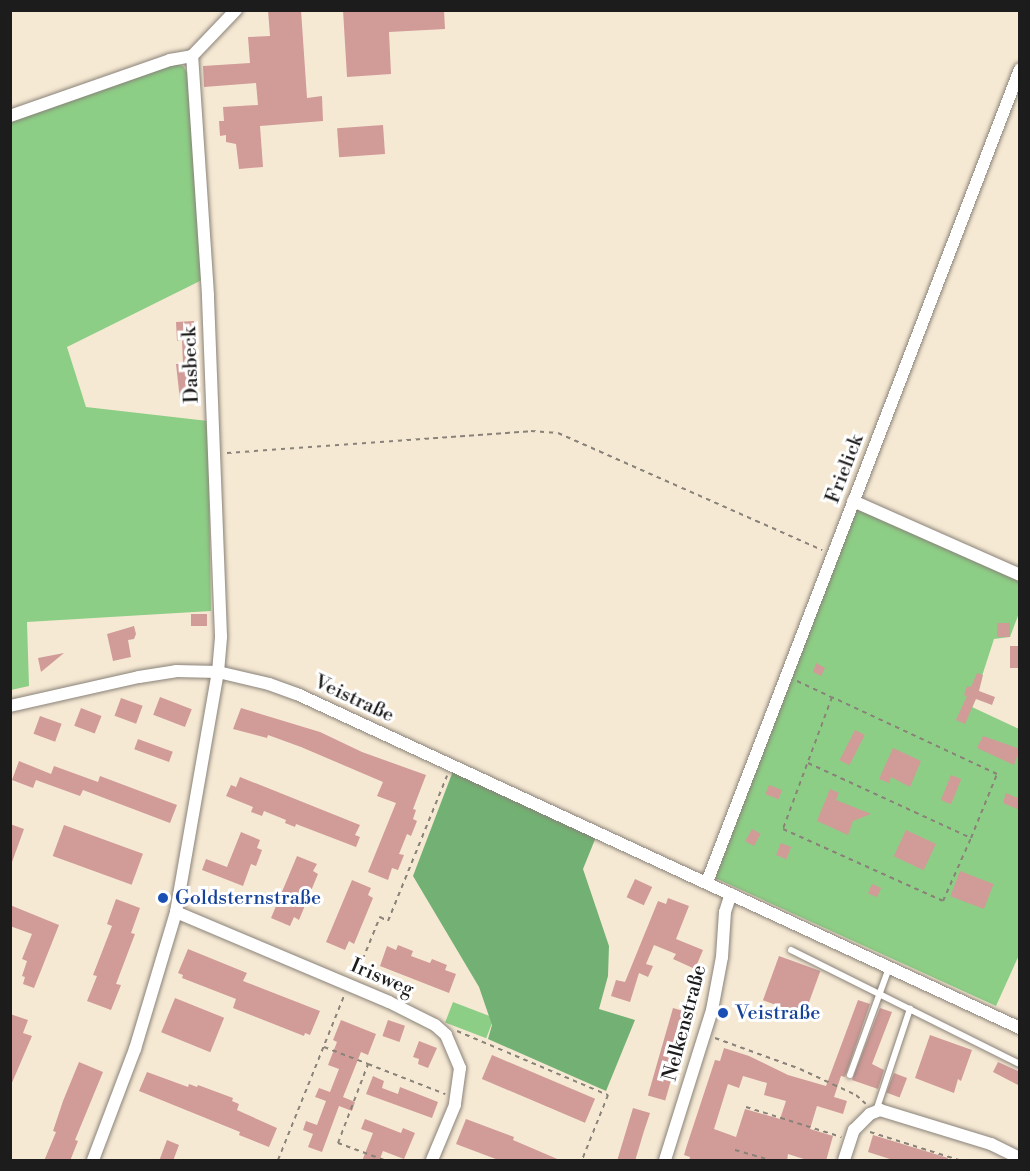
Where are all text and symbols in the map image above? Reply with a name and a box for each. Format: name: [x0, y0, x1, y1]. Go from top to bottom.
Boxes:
street label: Dasbeck: [178, 326, 204, 404]
street label: Frielick: [821, 431, 869, 507]
street label: Veistraße: [310, 670, 398, 728]
place label: Goldsternstraße: [175, 886, 321, 910]
marker: Goldsternstraße: [156, 891, 170, 905]
street label: Irisweg: [347, 954, 417, 1002]
street label: Nelkenstraße: [658, 962, 712, 1084]
place label: Veistraße: [735, 1001, 820, 1025]
marker: Veistraße: [716, 1006, 730, 1020]

